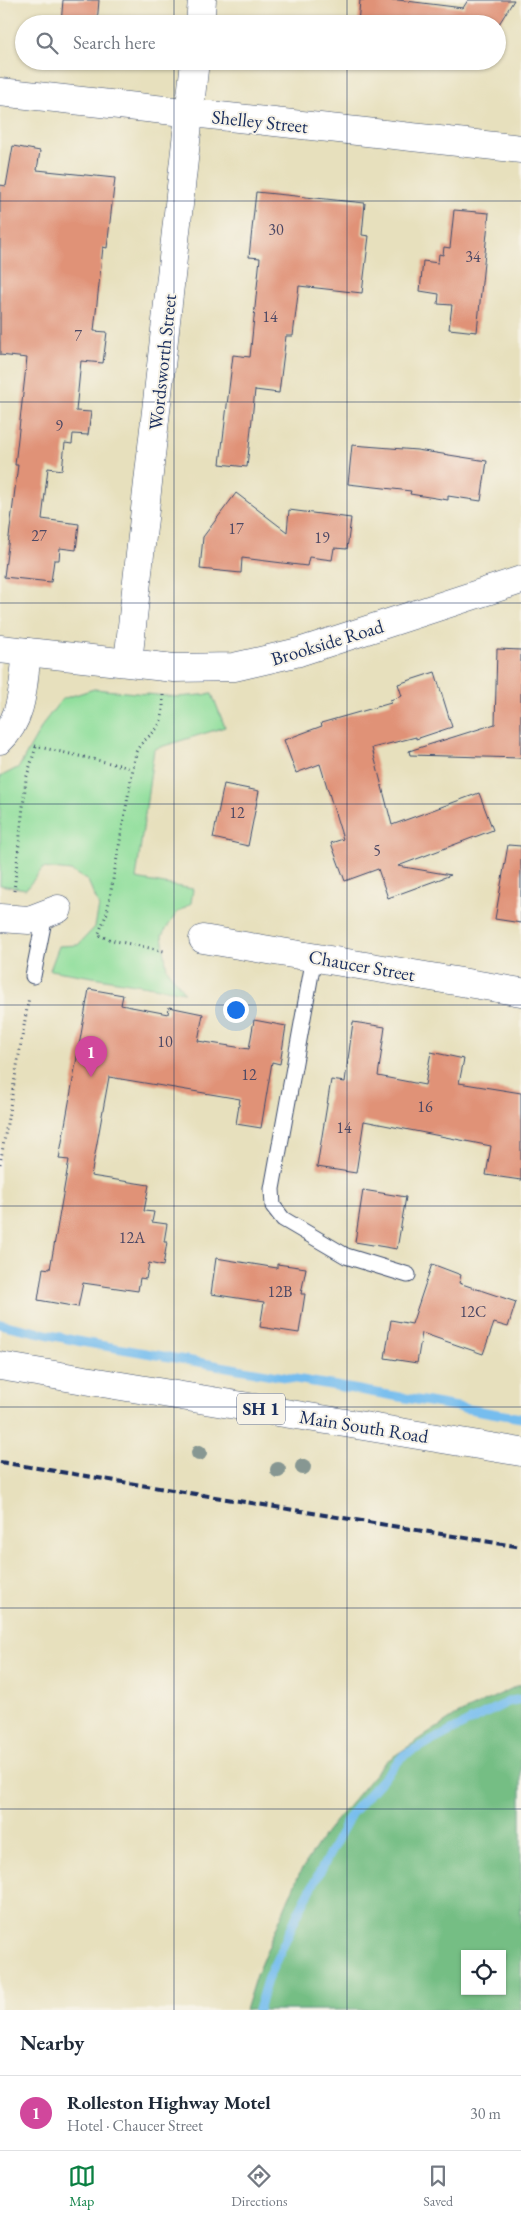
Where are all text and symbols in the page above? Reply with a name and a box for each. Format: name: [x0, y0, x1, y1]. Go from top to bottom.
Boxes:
search box: [15, 15, 506, 70]
icon: search: [33, 29, 61, 57]
text: Search here: [73, 30, 155, 55]
street label: Shelley Street: [211, 104, 309, 139]
house number: 30: [268, 219, 284, 240]
house number: 34: [465, 246, 481, 267]
street label: Wordsworth Street: [143, 293, 182, 431]
house number: 14: [262, 306, 278, 327]
house number: 7: [74, 325, 82, 346]
house number: 9: [55, 415, 63, 436]
house number: 17: [228, 518, 244, 539]
house number: 27: [31, 525, 47, 546]
house number: 19: [314, 527, 330, 548]
street label: Brookside Road: [268, 613, 387, 671]
house number: 12: [229, 802, 245, 823]
house number: 5: [373, 840, 381, 861]
street label: Chaucer Street: [307, 944, 417, 987]
your location: [223, 997, 249, 1023]
house number: 10: [157, 1031, 173, 1052]
pin: 1: [75, 1036, 107, 1077]
house number: 12: [241, 1064, 257, 1085]
house number: 16: [417, 1096, 433, 1117]
house number: 14: [336, 1117, 352, 1138]
house number: 12A: [119, 1227, 146, 1248]
house number: 12B: [268, 1281, 292, 1302]
house number: 12C: [460, 1301, 486, 1322]
road number: SH 1: [237, 1394, 285, 1425]
street label: Main South Road: [298, 1404, 431, 1449]
map controls: [461, 1950, 506, 1995]
button: locate: [461, 1950, 506, 1995]
text: Nearby: [20, 2029, 84, 2056]
text: Rolleston Highway Motel: [67, 2090, 271, 2115]
text: 1: [32, 2103, 40, 2124]
text: 30 m: [470, 2103, 501, 2124]
text: Hotel · Chaucer Street: [67, 2115, 203, 2136]
tab: Map: [68, 2162, 96, 2210]
tab: Directions: [231, 2162, 288, 2210]
tab: Saved: [423, 2162, 453, 2210]

